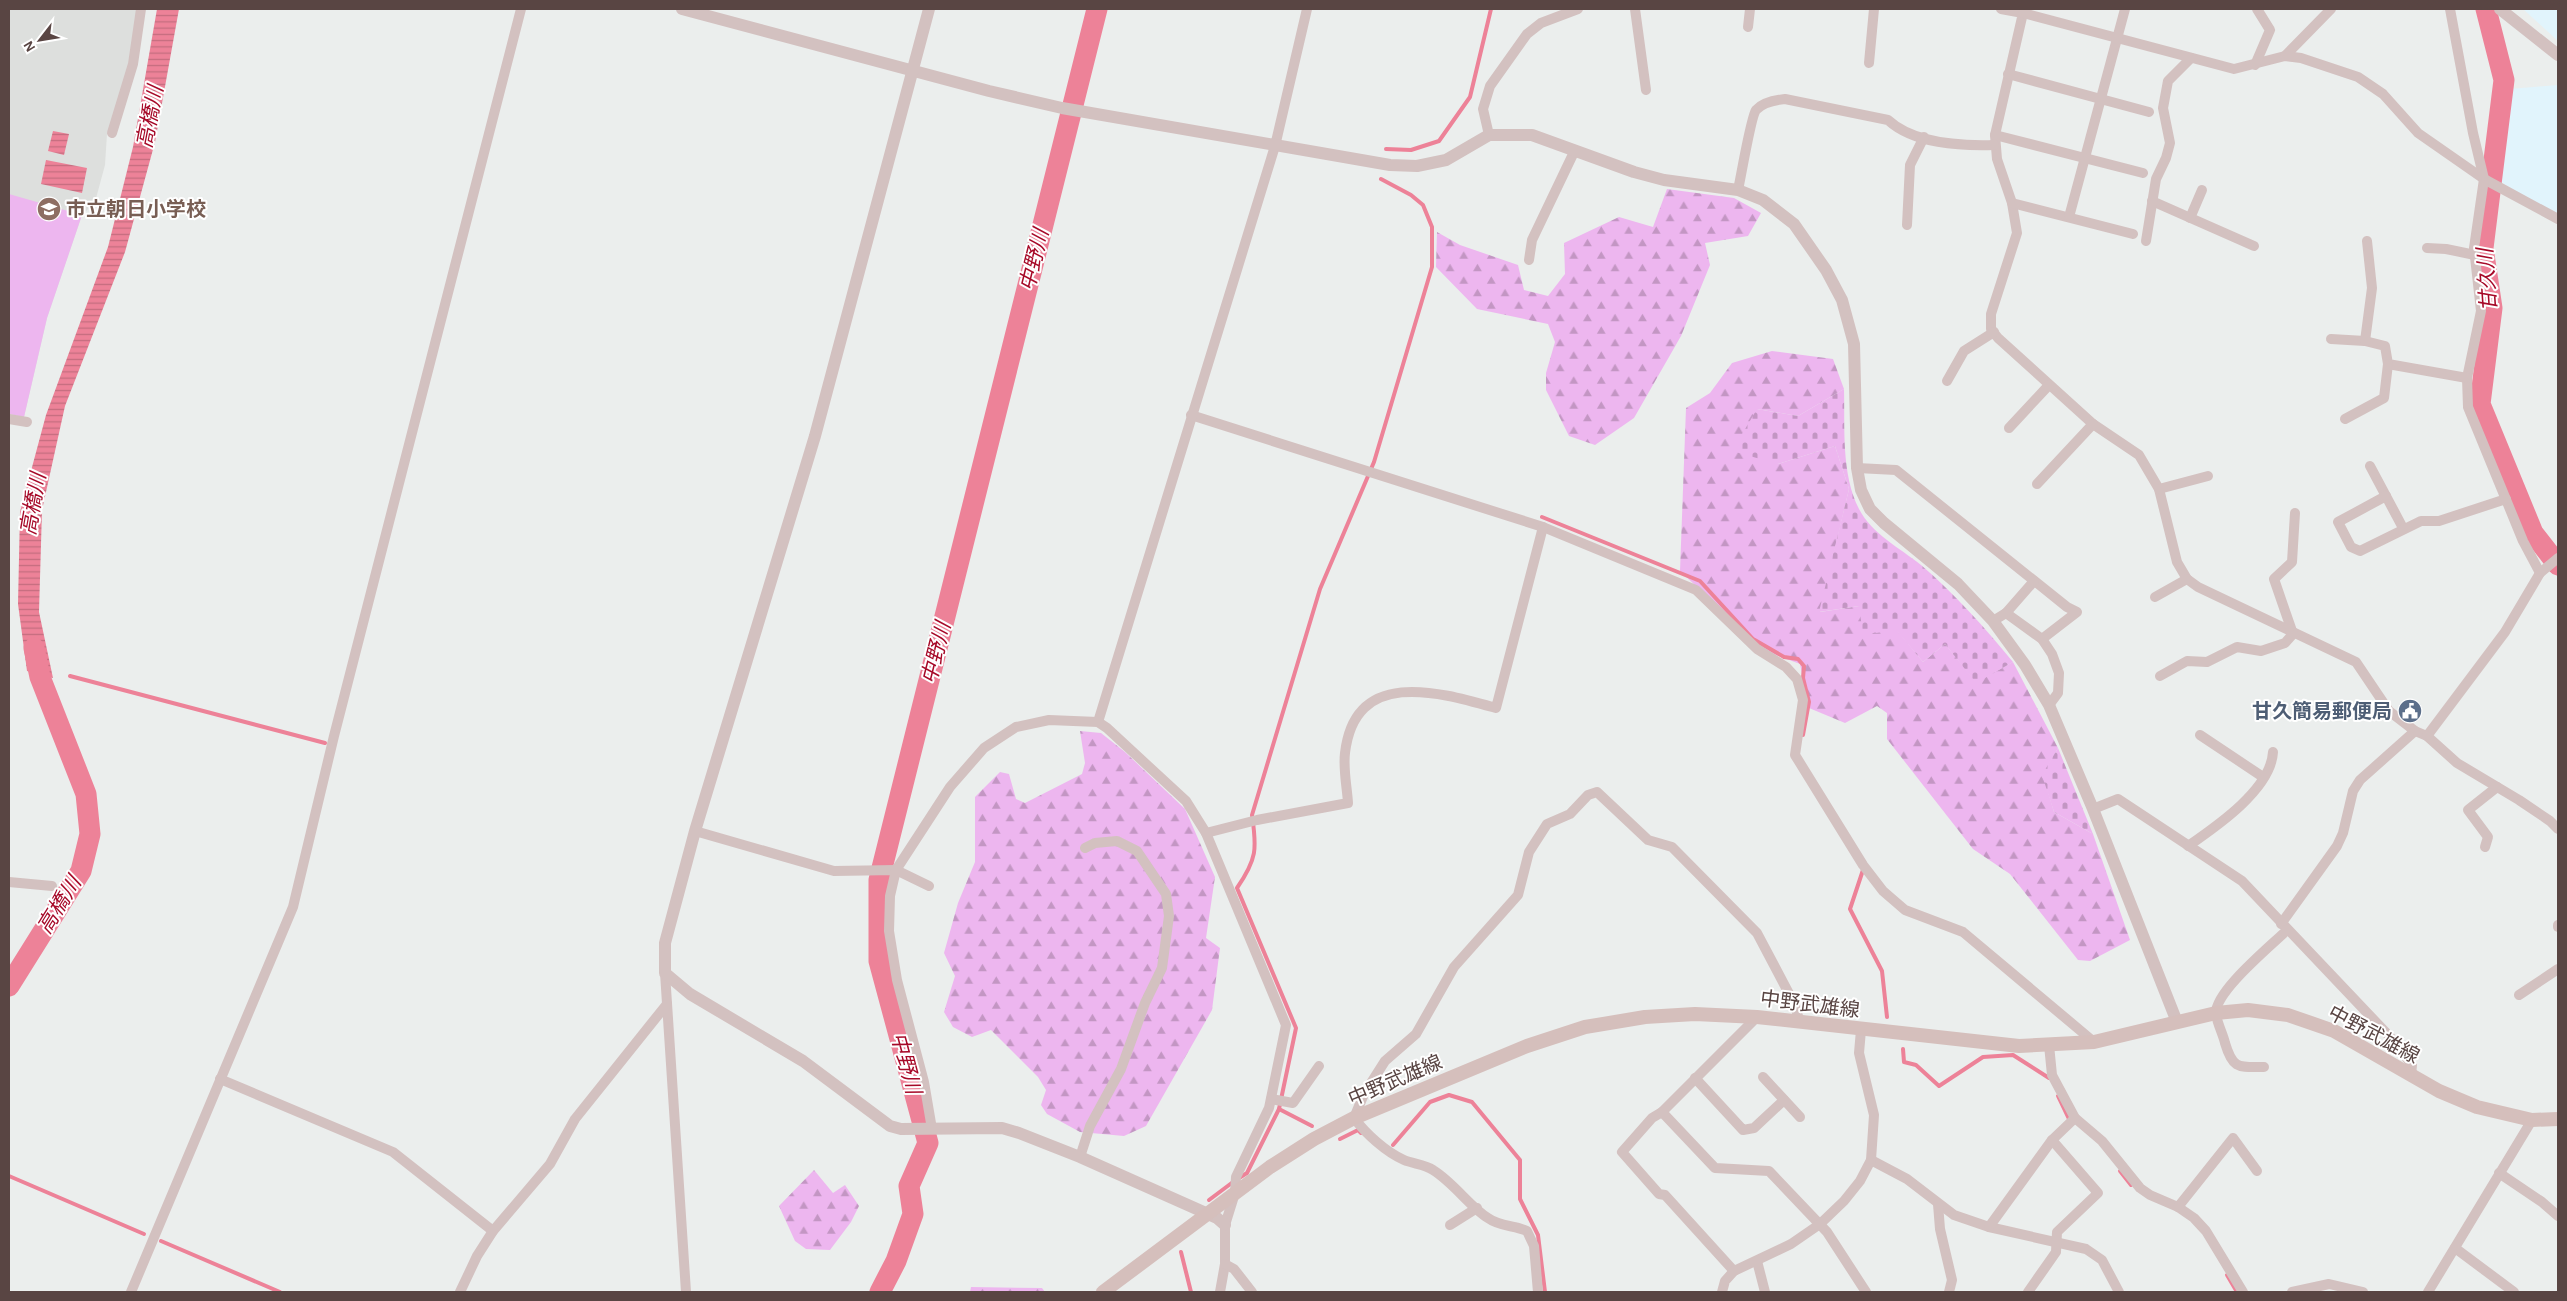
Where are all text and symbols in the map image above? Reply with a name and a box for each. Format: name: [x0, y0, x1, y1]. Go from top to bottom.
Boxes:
north arrow: [15, 15, 65, 65]
text: N: [21, 38, 38, 54]
water label: 高橋川: [133, 82, 167, 150]
school or university icon: 市立朝日小学校: [36, 196, 62, 222]
place label: 市立朝日小学校: [66, 198, 206, 220]
water label: 中野川: [1016, 225, 1053, 293]
water label: 甘久川: [2474, 246, 2500, 312]
water label: 高橋川: [17, 469, 50, 537]
water label: 中野川: [918, 618, 955, 686]
public building icon: 甘久簡易郵便局: [2397, 698, 2423, 724]
place label: 甘久簡易郵便局: [2252, 700, 2392, 722]
water label: 高橋川: [33, 871, 86, 938]
street label: 中野武雄線: [1759, 987, 1861, 1021]
street label: 中野武雄線: [2325, 1001, 2423, 1067]
water label: 中野川: [887, 1030, 925, 1098]
street label: 中野武雄線: [1345, 1050, 1445, 1110]

